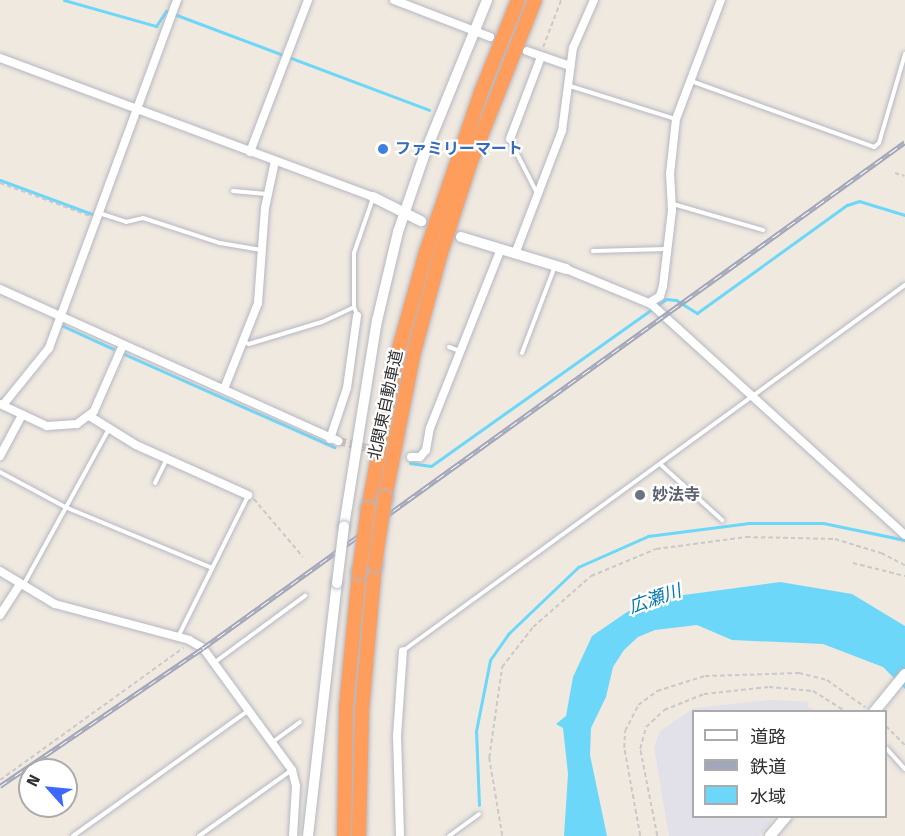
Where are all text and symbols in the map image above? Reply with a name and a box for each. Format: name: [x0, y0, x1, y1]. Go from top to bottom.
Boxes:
place label: ファミリーマート: [395, 139, 523, 159]
marker: ファミリーマート: [376, 142, 390, 156]
street label: 北関東自動車道: [365, 348, 407, 462]
place label: 妙法寺: [652, 485, 700, 505]
marker: 妙法寺: [633, 488, 647, 502]
water label: 広瀬川: [626, 580, 684, 618]
legend: [692, 710, 887, 818]
text: 道路: [750, 726, 786, 748]
text: 鉄道: [750, 756, 786, 778]
north arrow: [18, 758, 78, 818]
text: N: [22, 771, 44, 790]
text: 水域: [750, 786, 786, 808]

